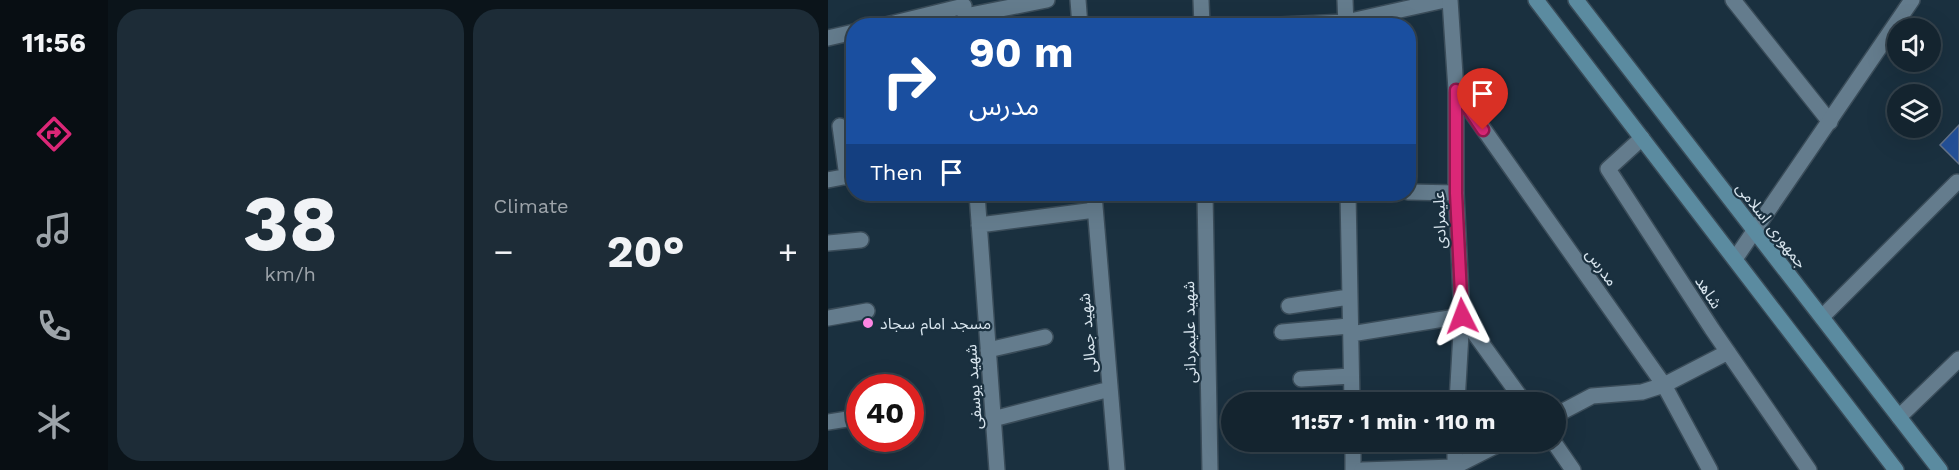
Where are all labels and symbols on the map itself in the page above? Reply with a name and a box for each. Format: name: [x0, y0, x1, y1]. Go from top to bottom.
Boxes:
pin: [1457, 68, 1508, 130]
street label: جمهوری اسلامی: [1732, 179, 1811, 272]
street label: علیمرادی: [1429, 191, 1450, 249]
street label: مدرس: [1582, 245, 1622, 290]
street label: شاهد: [1691, 272, 1726, 312]
street label: شهید علیمردانی: [1179, 281, 1200, 383]
position arrow: [1430, 284, 1494, 348]
street label: شهید جمالی: [1075, 292, 1100, 374]
place label: مسجد امام سجاد: [880, 314, 991, 336]
marker: مسجد امام سجاد: [861, 316, 875, 330]
street label: شهید یوسفی: [961, 344, 986, 430]
speed limit sign: 40: [846, 374, 924, 452]

